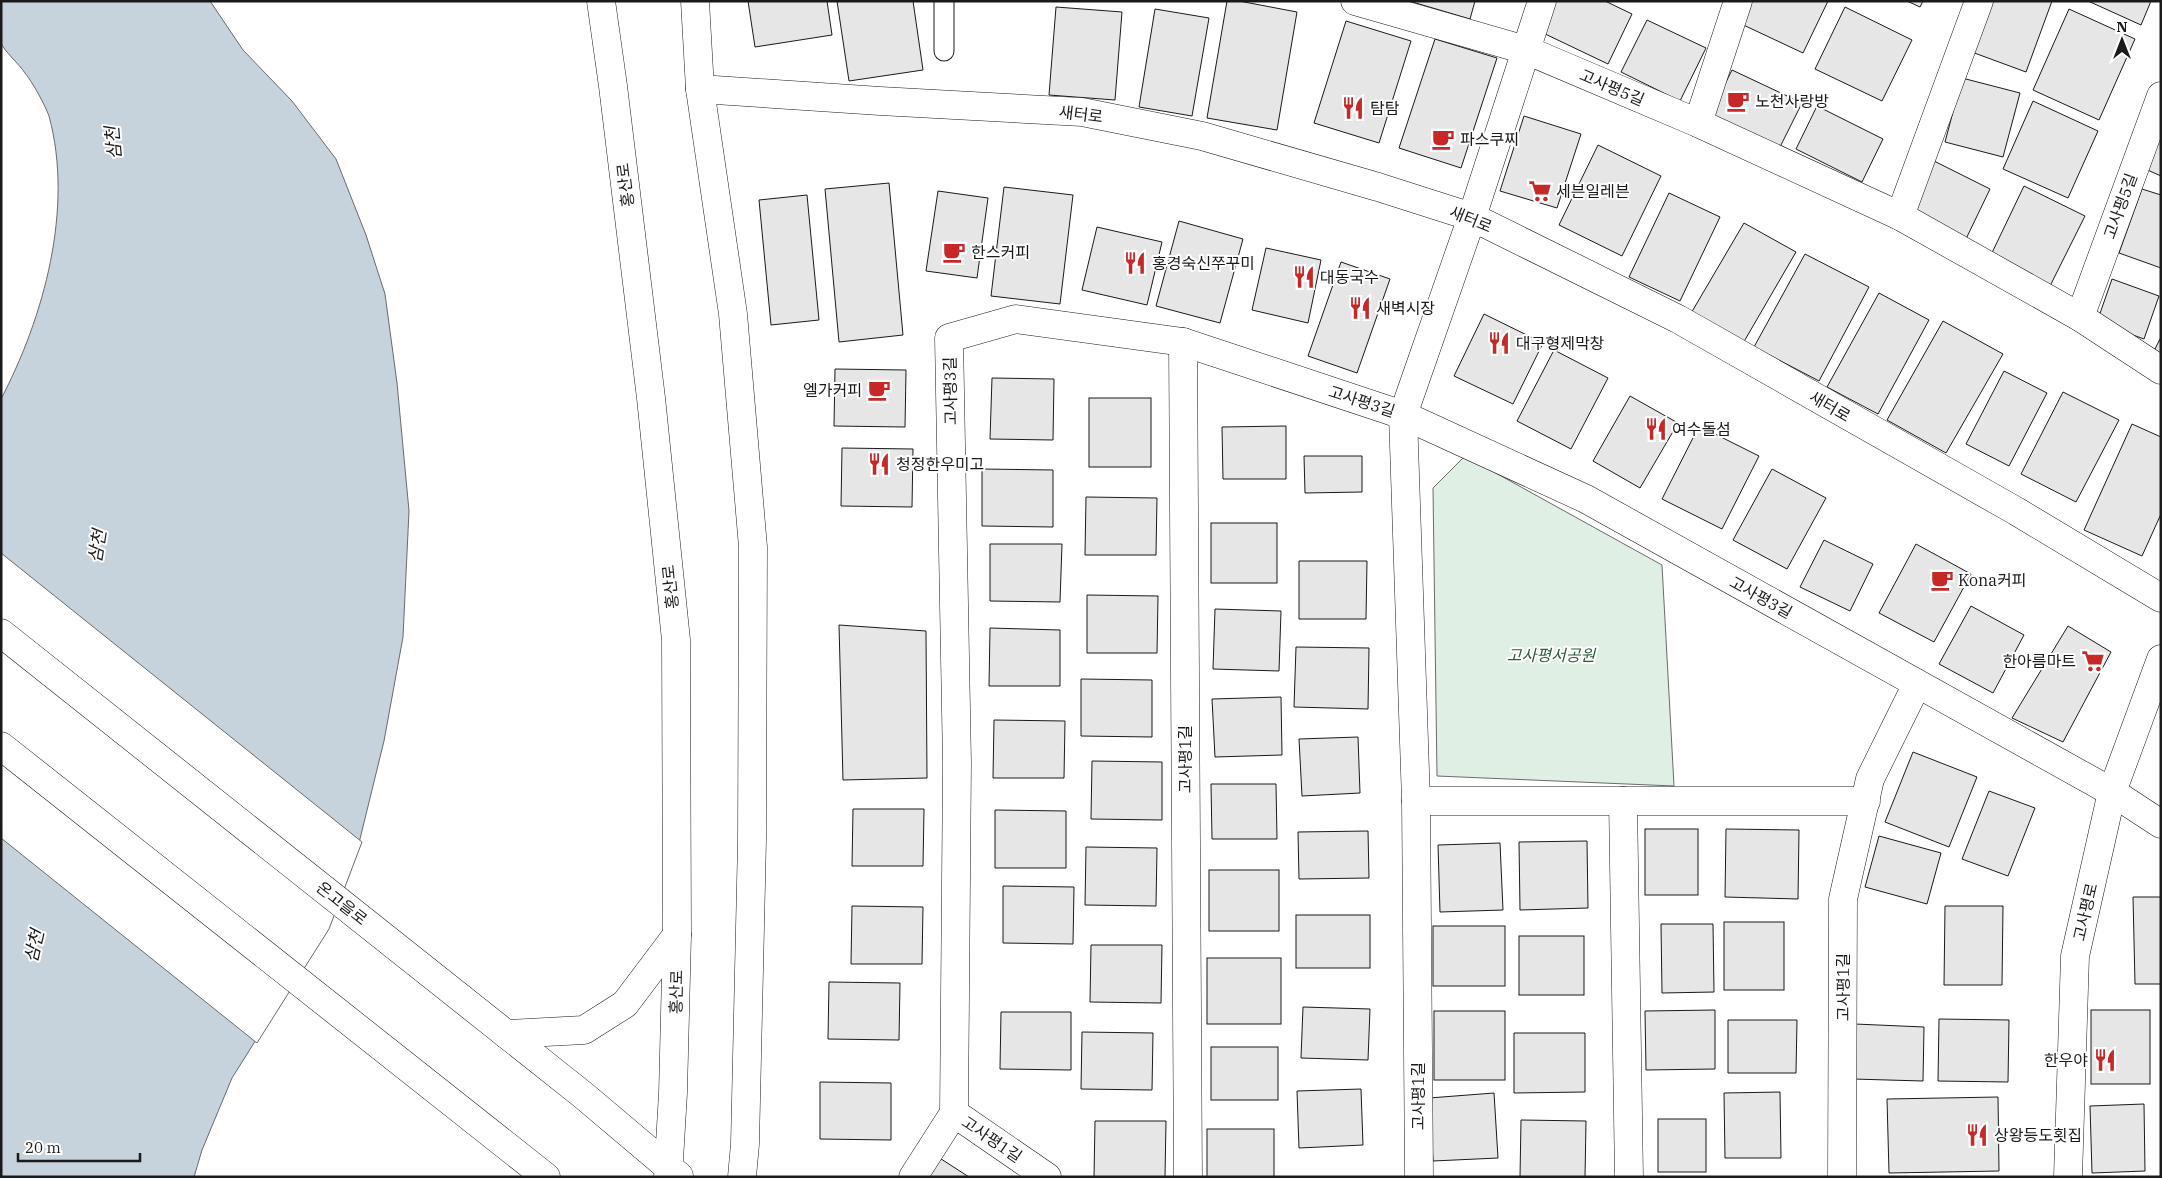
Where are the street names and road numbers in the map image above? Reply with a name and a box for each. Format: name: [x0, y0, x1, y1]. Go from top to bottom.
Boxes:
street label: 고사평5길: [1577, 64, 1647, 110]
street label: 새터로: [1058, 101, 1104, 127]
street label: 홍산로: [612, 162, 638, 208]
street label: 고사평5길: [2099, 170, 2141, 242]
street label: 새터로: [1447, 201, 1495, 237]
street label: 고사평3길: [939, 357, 961, 425]
street label: 고사평3길: [1326, 381, 1398, 421]
street label: 새터로: [1806, 386, 1854, 426]
street label: 홍산로: [658, 564, 682, 610]
street label: 고사평3길: [1726, 572, 1796, 622]
street label: 고사평1길: [1175, 725, 1195, 793]
street label: 온고을로: [313, 877, 372, 929]
street label: 고사평로: [2069, 881, 2101, 943]
street label: 고사평1길: [1833, 953, 1853, 1021]
street label: 홍산로: [666, 969, 686, 1014]
street label: 고사평1길: [1408, 1062, 1428, 1130]
street label: 고사평1길: [958, 1112, 1026, 1166]

